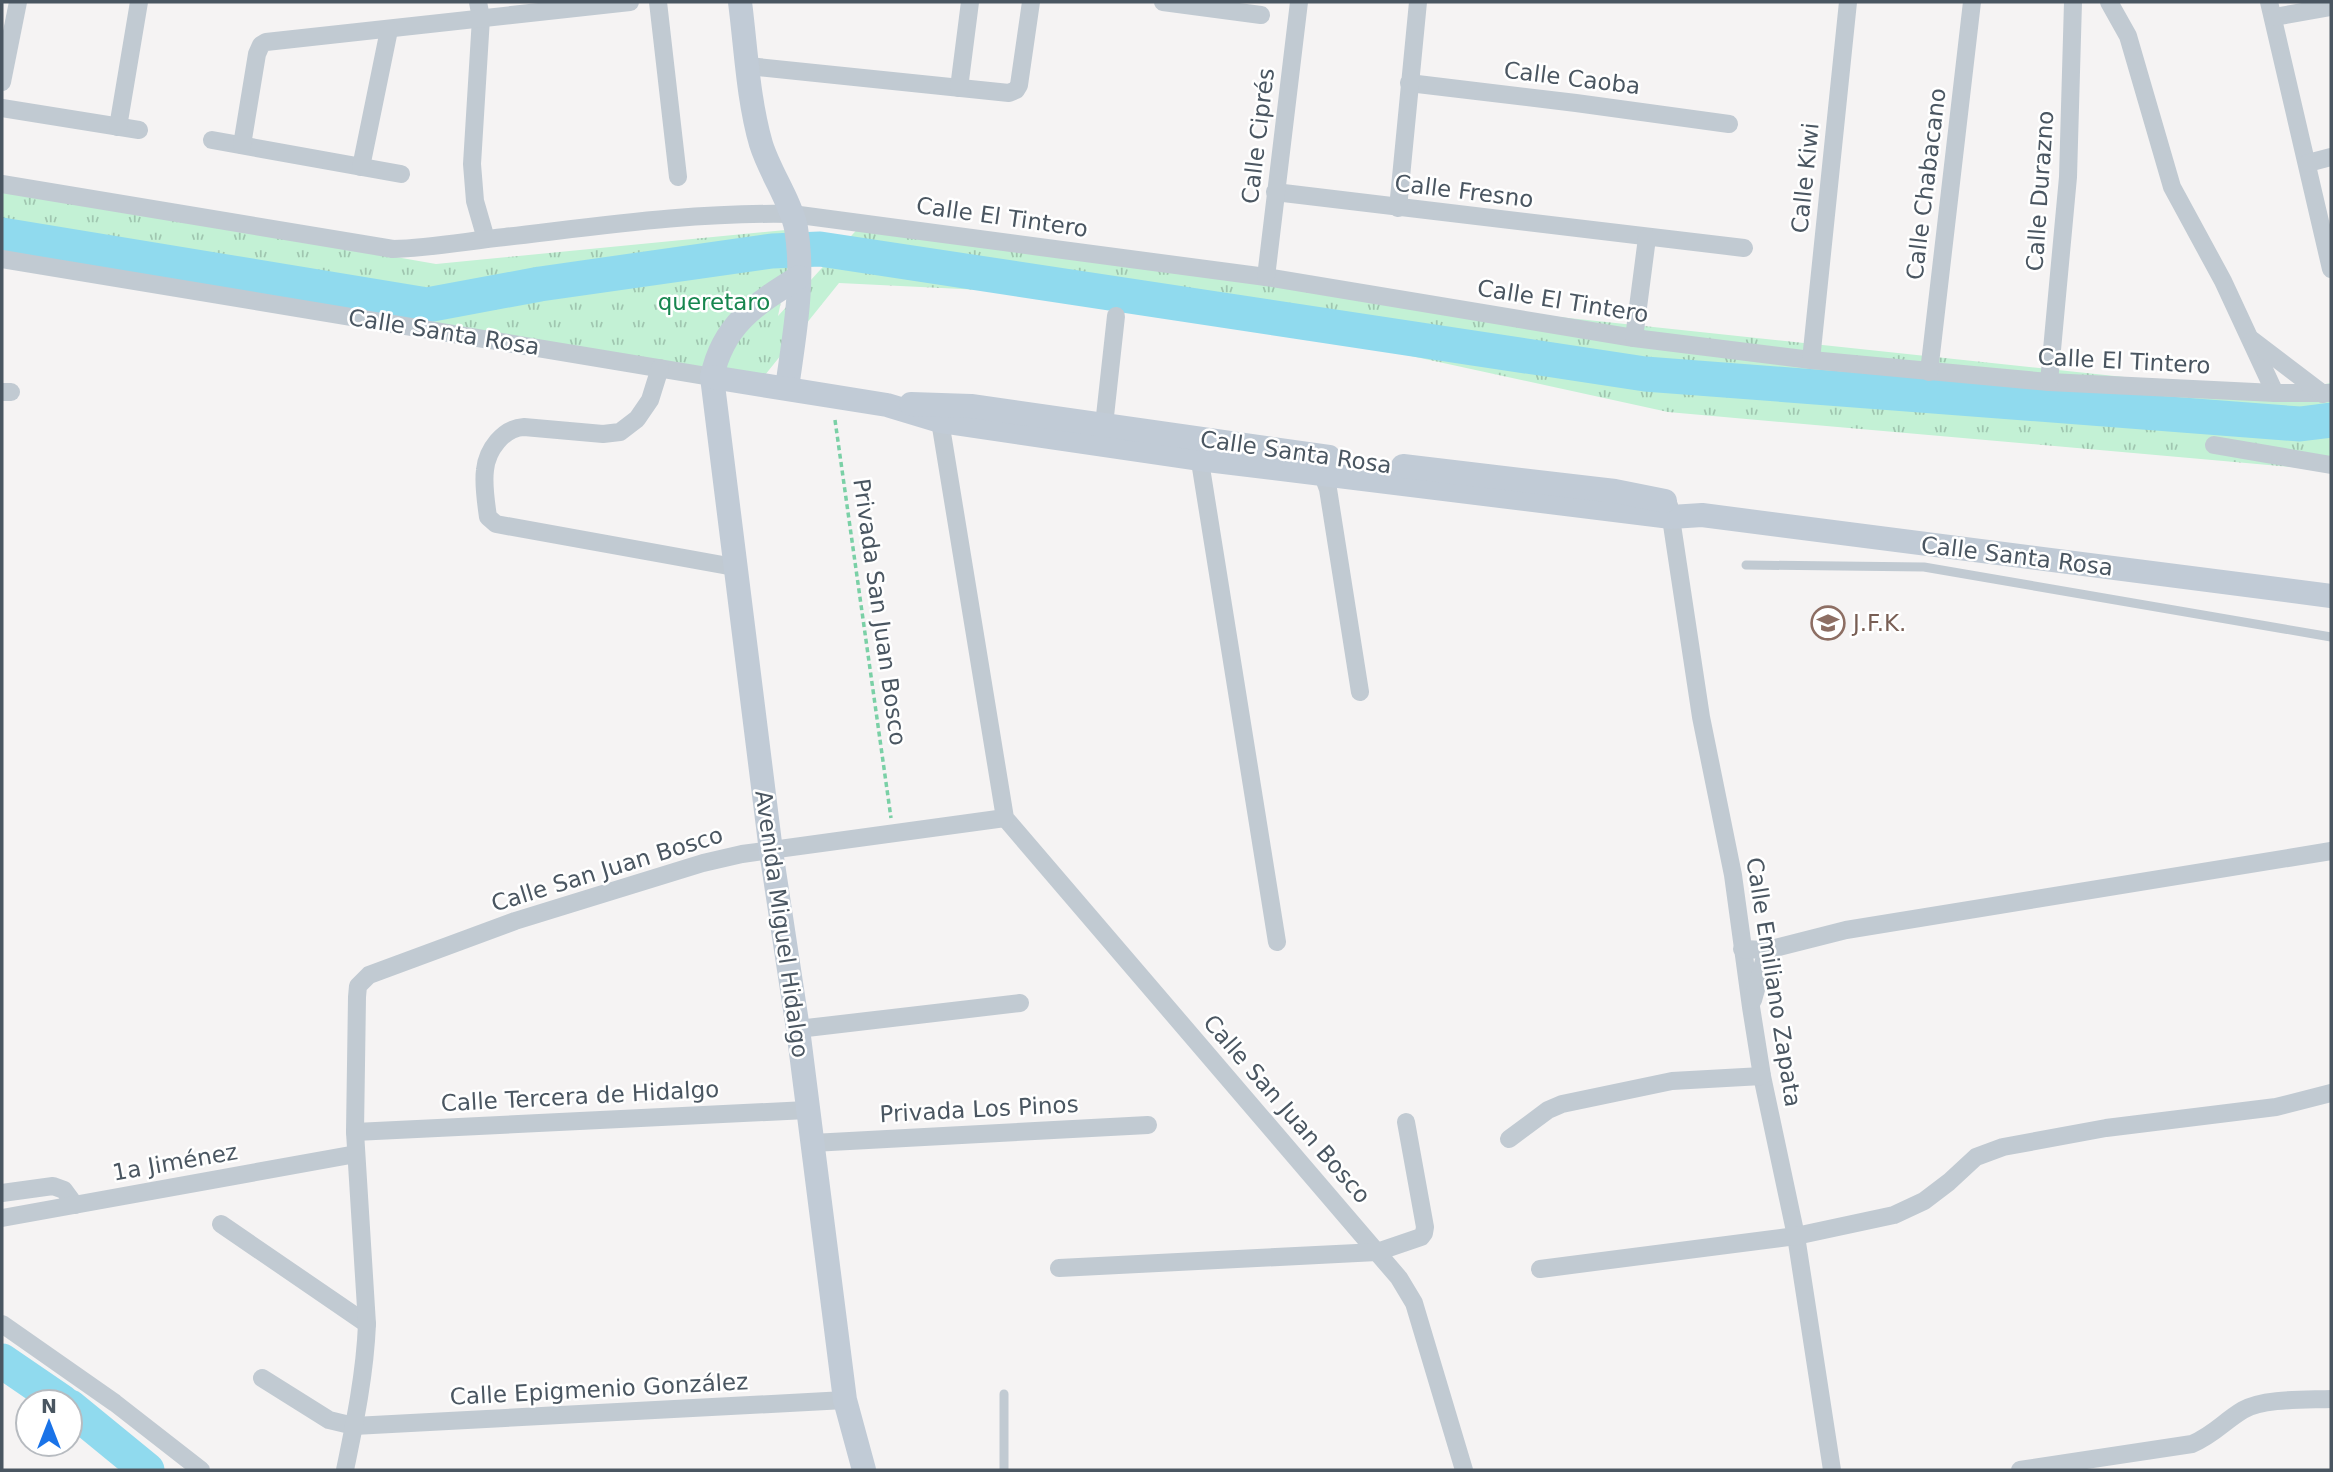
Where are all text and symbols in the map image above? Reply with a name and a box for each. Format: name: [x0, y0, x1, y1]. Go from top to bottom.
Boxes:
street label: Calle Caoba: [1502, 57, 1642, 99]
street label: Calle Ciprés: [1237, 67, 1279, 205]
street label: Calle Chabacano: [1901, 87, 1951, 281]
street label: Calle Durazno: [2021, 110, 2059, 272]
street label: Calle Kiwi: [1786, 121, 1824, 235]
street label: Calle Fresno: [1393, 170, 1535, 212]
street label: Calle El Tintero: [914, 192, 1090, 242]
street label: Calle El Tintero: [1475, 275, 1651, 327]
park label: queretaro: [658, 289, 770, 315]
street label: Calle Santa Rosa: [347, 304, 541, 360]
street label: Calle El Tintero: [2037, 343, 2211, 379]
street label: Calle Santa Rosa: [1199, 426, 1393, 478]
street label: Privada San Juan Bosco: [848, 477, 912, 747]
street label: Calle Santa Rosa: [1920, 531, 2114, 581]
school or university icon: J.F.K.: [1809, 604, 1847, 642]
place label: J.F.K.: [1851, 610, 1906, 636]
street label: Avenida Miguel Hidalgo: [750, 789, 814, 1059]
street label: Calle San Juan Bosco: [488, 821, 726, 917]
street label: Calle Emiliano Zapata: [1741, 855, 1807, 1109]
street label: Calle San Juan Bosco: [1198, 1010, 1376, 1208]
street label: Calle Tercera de Hidalgo: [440, 1076, 720, 1116]
street label: Privada Los Pinos: [879, 1091, 1079, 1127]
street label: 1a Jiménez: [110, 1138, 240, 1186]
street label: Calle Epigmenio González: [449, 1368, 749, 1410]
north arrow: [14, 1388, 84, 1458]
text: N: [41, 1395, 57, 1417]

